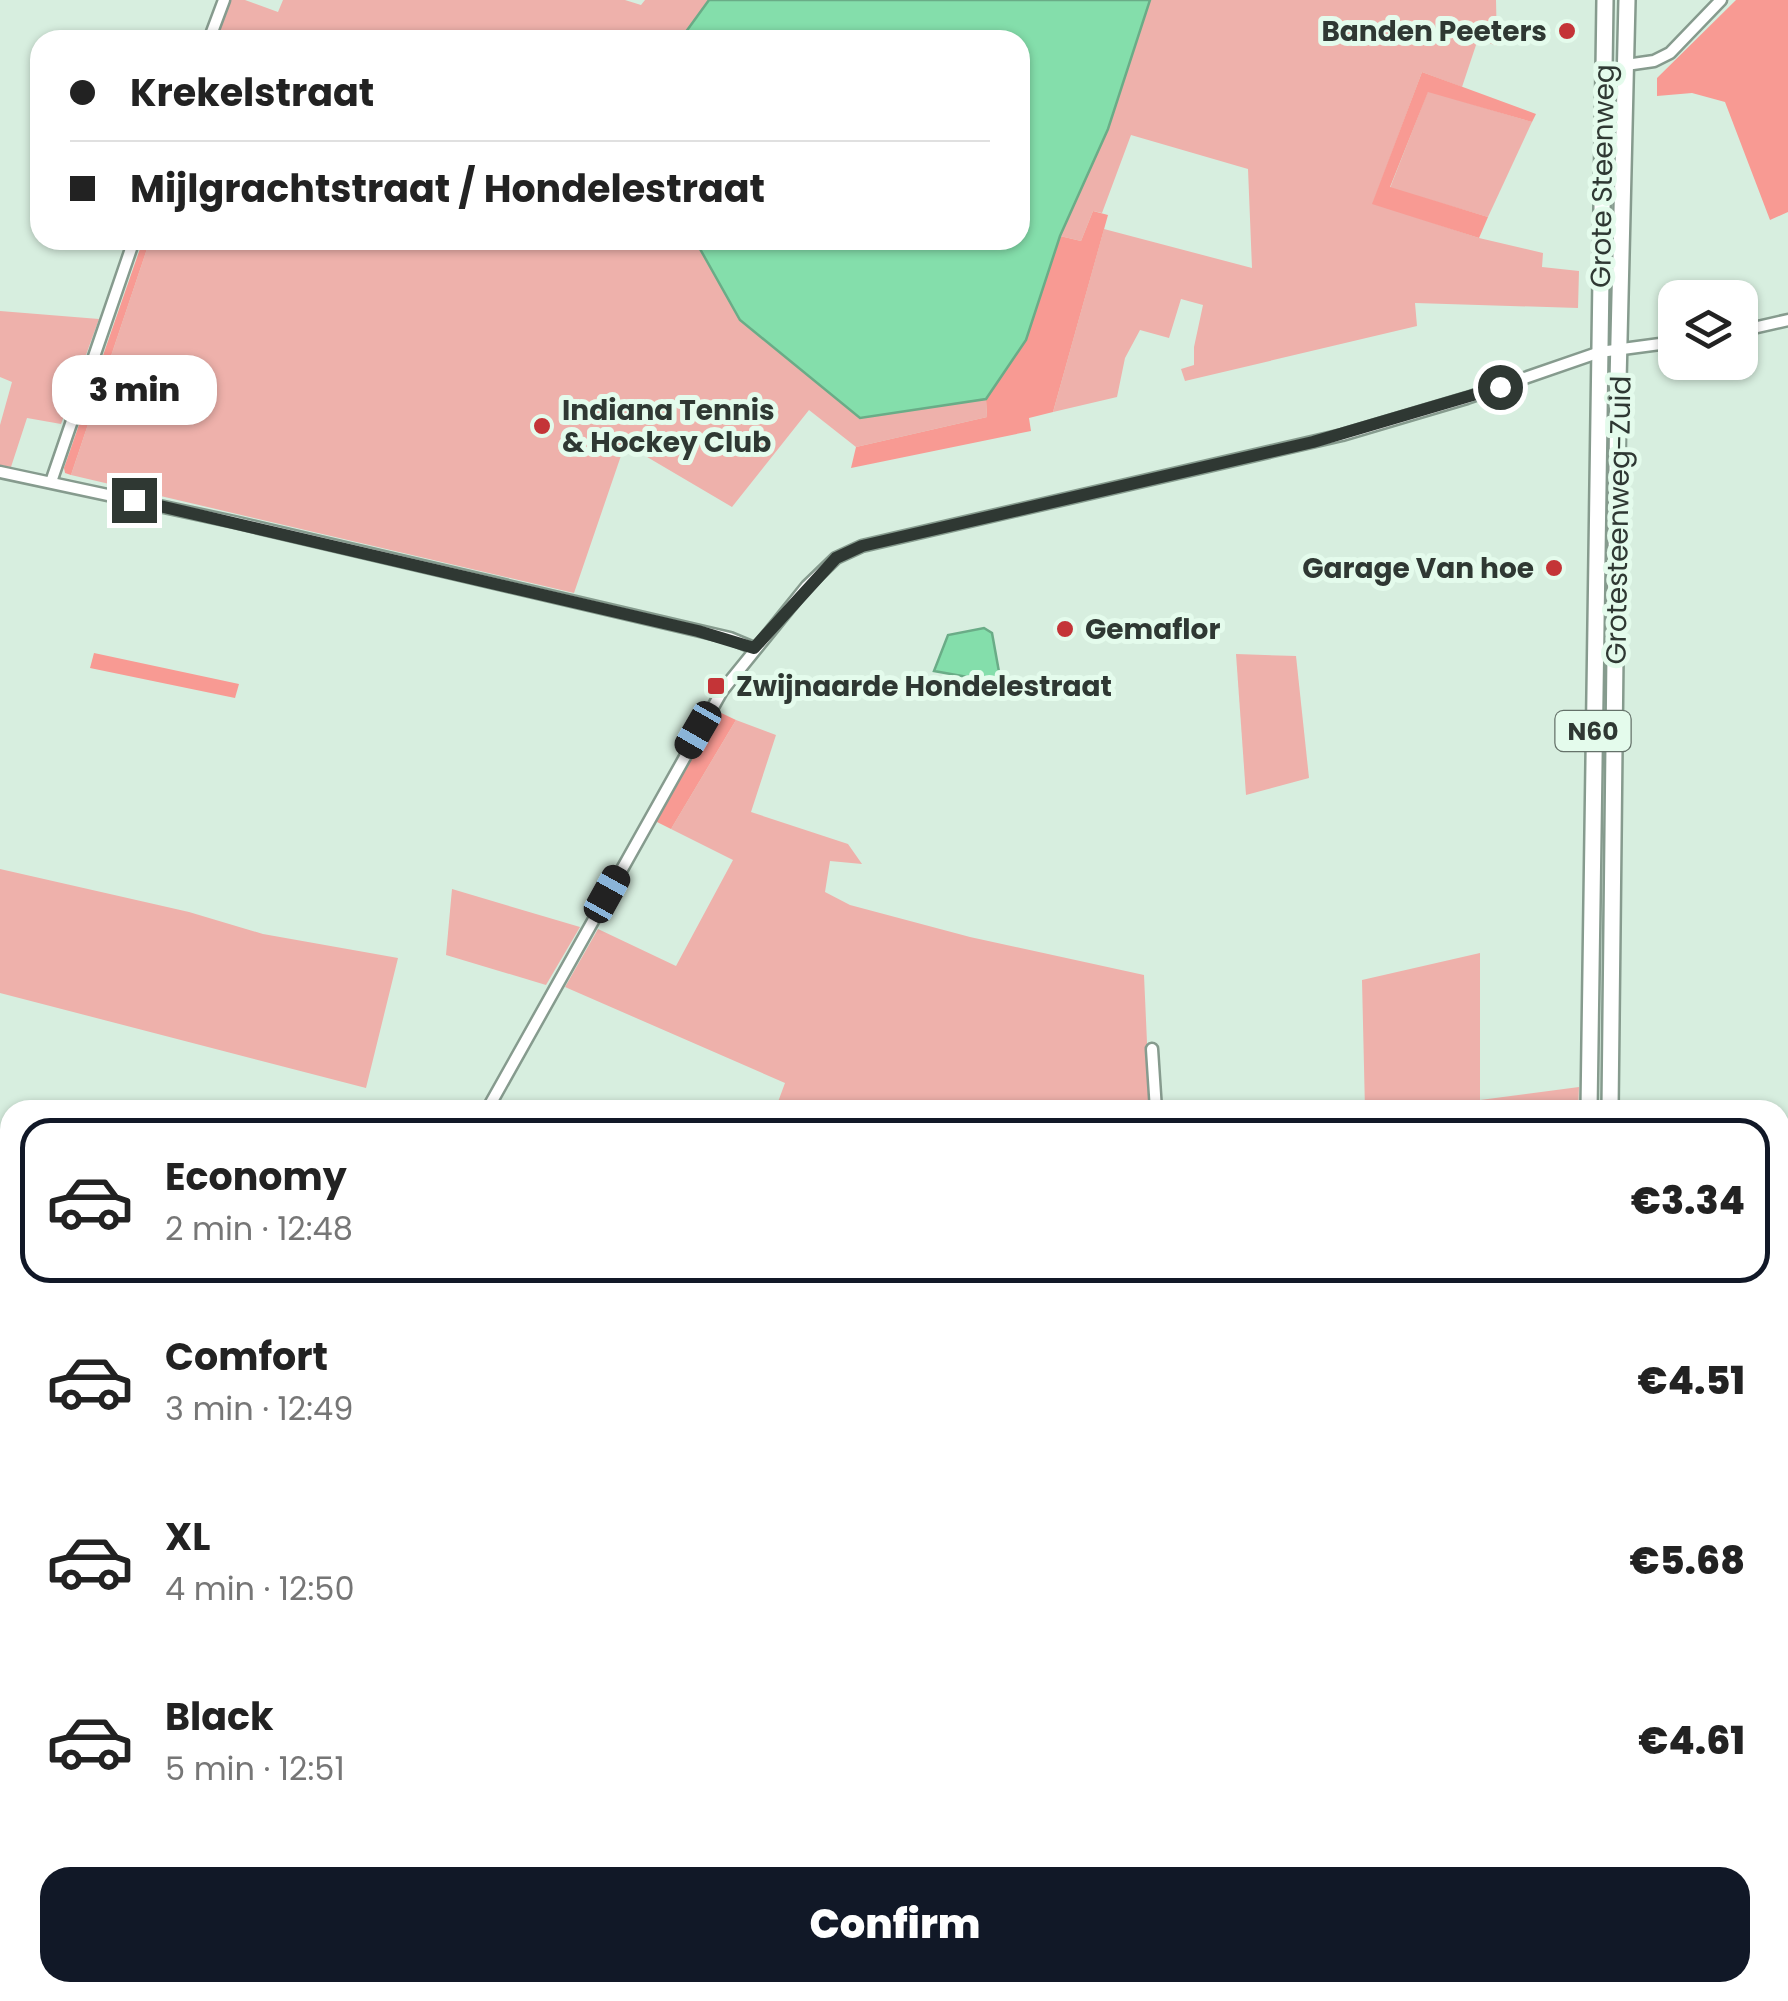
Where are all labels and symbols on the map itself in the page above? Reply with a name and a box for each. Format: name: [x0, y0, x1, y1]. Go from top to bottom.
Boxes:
place label: Banden Peeters: [1321, 12, 1547, 51]
marker: Banden Peeters: [1556, 20, 1578, 42]
street label: Grote Steenweg: [1581, 64, 1624, 288]
callout: 3 min: [52, 355, 216, 425]
route start: [1478, 365, 1523, 410]
street label: Grotesteenweg-Zuid: [1596, 375, 1641, 665]
place label: Indiana Tennis & Hockey Club: [562, 391, 775, 462]
marker: Indiana Tennis & Hockey Club: [531, 415, 553, 437]
route end: [112, 478, 157, 523]
place label: Garage Van hoe: [1302, 549, 1534, 588]
marker: Garage Van hoe: [1543, 557, 1565, 579]
place label: Gemaflor: [1085, 610, 1220, 649]
marker: Gemaflor: [1054, 618, 1076, 640]
place label: Zwijnaarde Hondelestraat: [736, 667, 1112, 706]
marker: Zwijnaarde Hondelestraat: [705, 675, 727, 697]
car: [670, 697, 726, 763]
road number: N60: [1556, 711, 1630, 751]
car: [579, 860, 635, 928]

